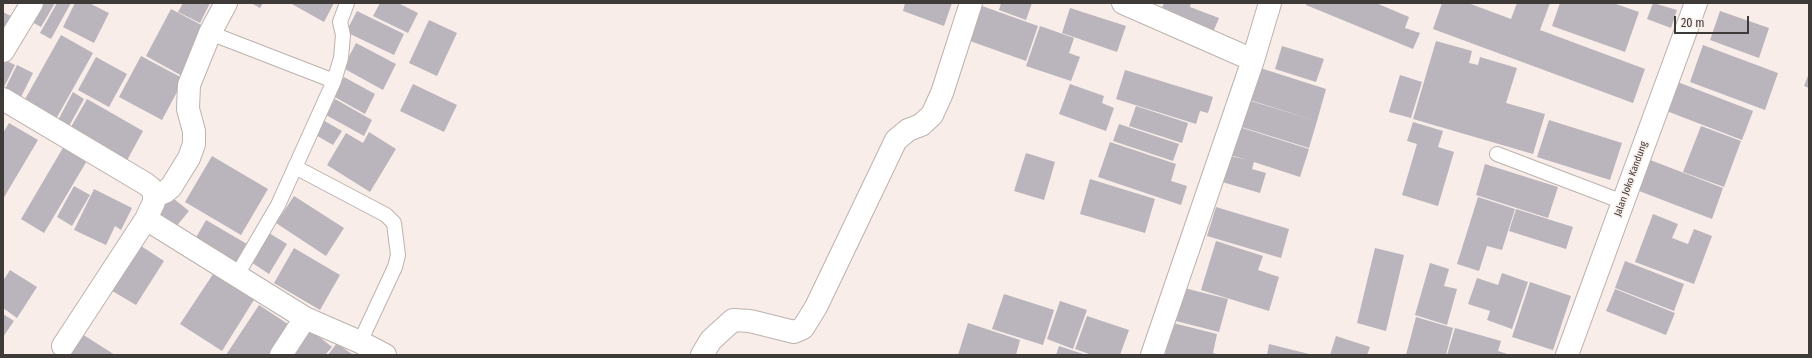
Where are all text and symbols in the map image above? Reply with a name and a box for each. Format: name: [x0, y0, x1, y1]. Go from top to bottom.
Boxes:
scale bar: [1676, 8, 1751, 34]
text: 20 m: [1681, 16, 1705, 30]
street label: Jalan Joko Kandung: [1612, 140, 1650, 218]

